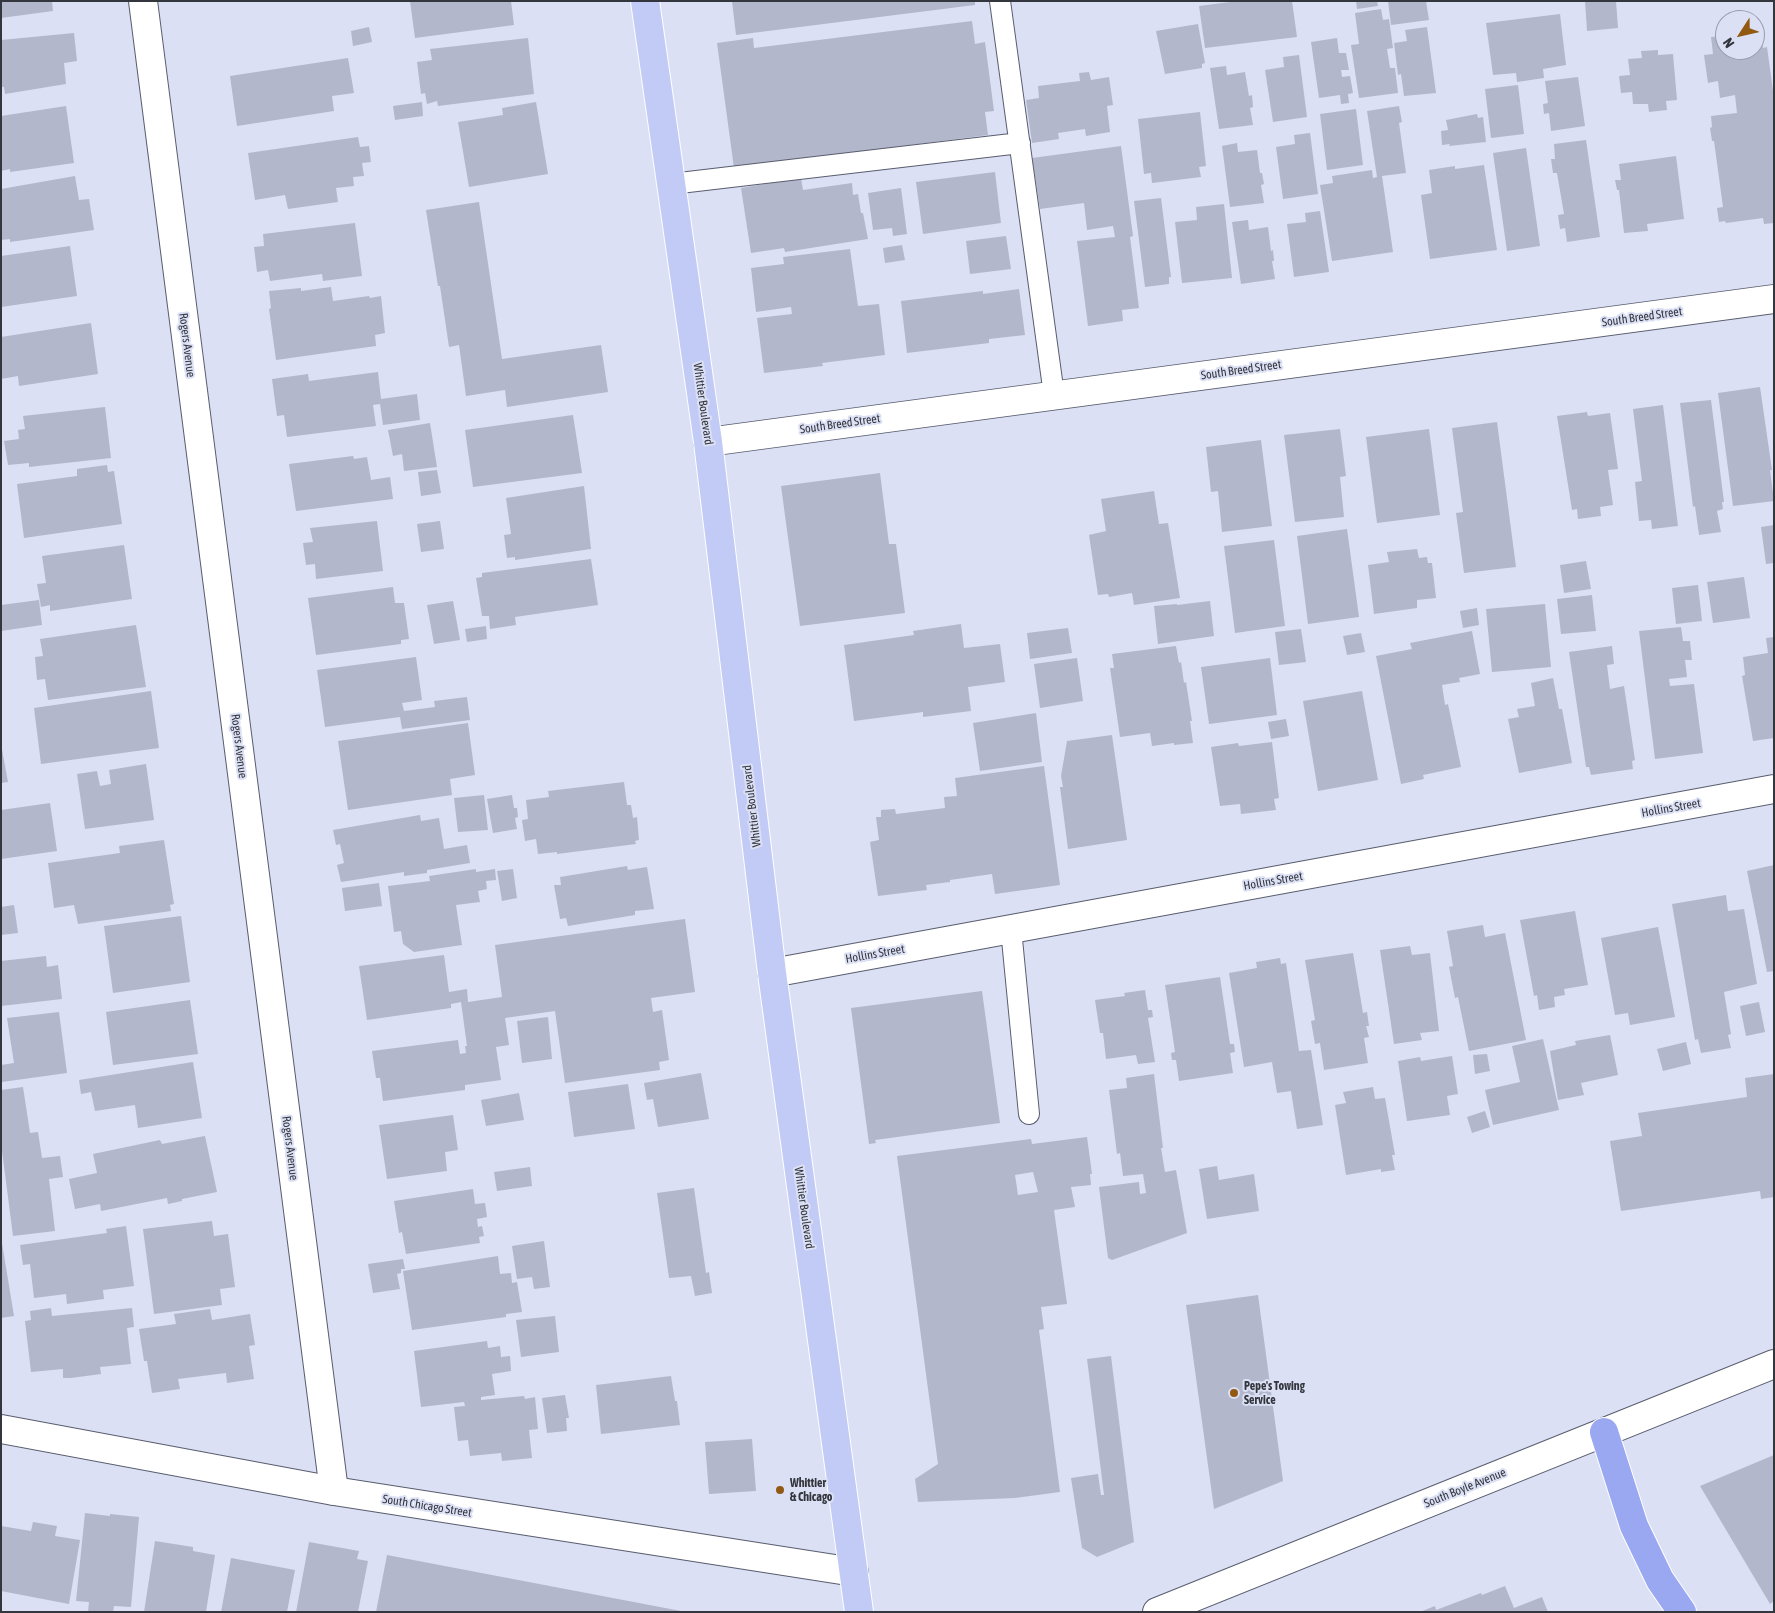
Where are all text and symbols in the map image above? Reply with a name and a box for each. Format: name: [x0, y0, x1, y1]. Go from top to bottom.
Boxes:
north arrow: [1715, 10, 1765, 60]
text: N: [1720, 35, 1737, 51]
street label: South Breed Street: [1601, 304, 1683, 330]
street label: Rogers Avenue: [176, 312, 198, 378]
street label: South Breed Street: [1200, 357, 1282, 383]
street label: Whittier Boulevard: [690, 362, 716, 446]
street label: South Breed Street: [799, 411, 881, 437]
street label: Rogers Avenue: [228, 713, 250, 779]
street label: Whittier Boulevard: [740, 764, 764, 848]
street label: Hollins Street: [1640, 796, 1702, 820]
street label: Hollins Street: [1242, 869, 1304, 893]
street label: Hollins Street: [844, 942, 906, 966]
street label: Rogers Avenue: [279, 1115, 301, 1181]
street label: Whittier Boulevard: [791, 1166, 817, 1250]
place label: Pepe's Towing Service: [1244, 1379, 1305, 1407]
marker: Pepe's Towing Service: [1228, 1387, 1240, 1399]
street label: South Boyle Avenue: [1422, 1465, 1508, 1511]
place label: Whittier & Chicago: [790, 1476, 832, 1504]
marker: Whittier & Chicago: [774, 1484, 786, 1496]
street label: South Chicago Street: [381, 1492, 473, 1520]

